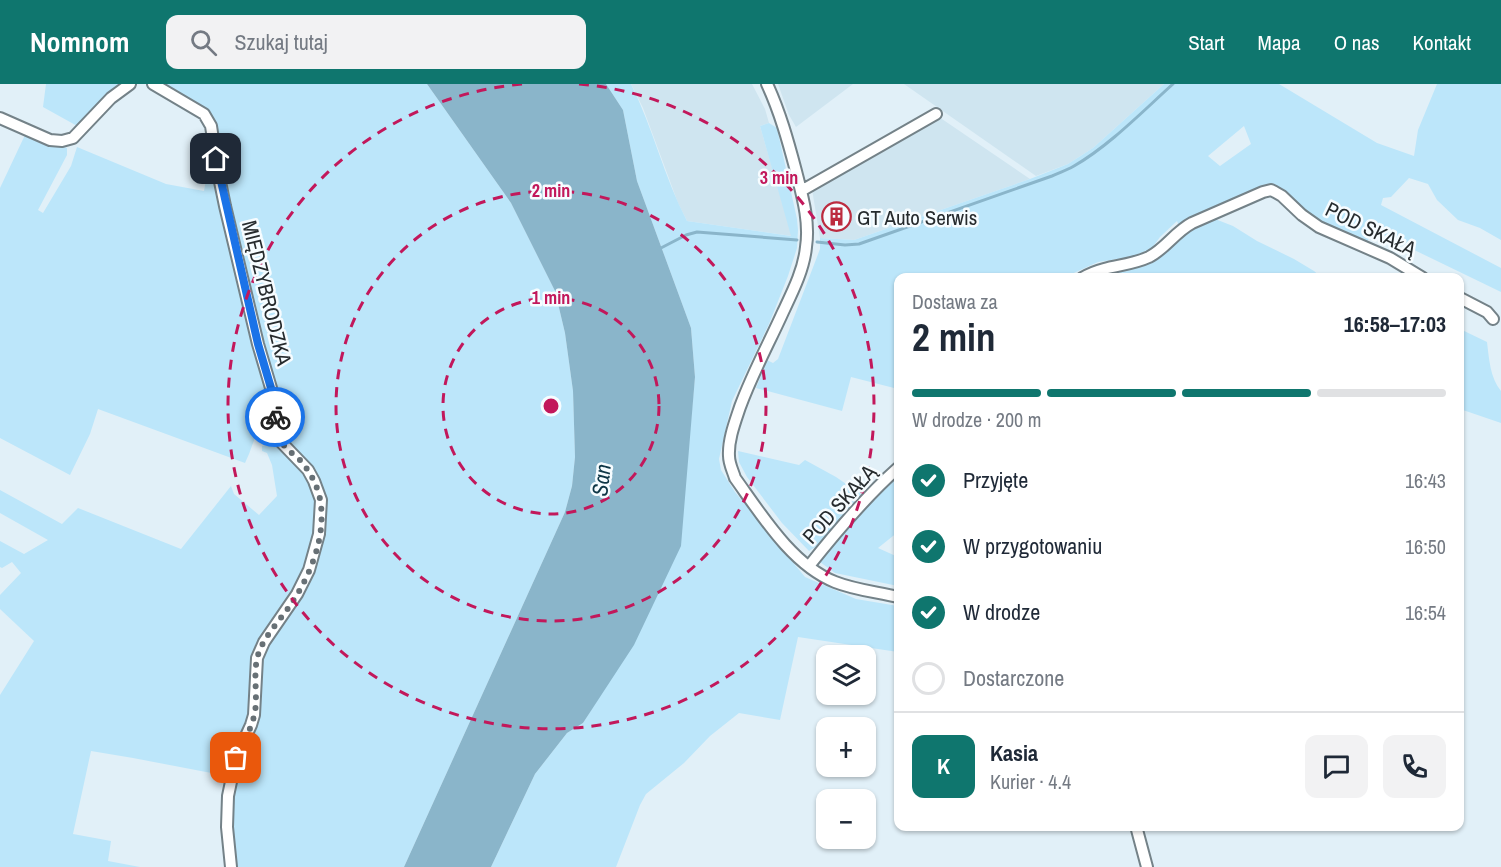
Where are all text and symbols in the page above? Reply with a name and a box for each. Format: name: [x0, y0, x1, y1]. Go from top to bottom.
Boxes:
search box: [166, 15, 586, 69]
text: Nomnom: [30, 23, 130, 61]
icon: search: [187, 26, 220, 59]
text: Szukaj tutaj: [235, 27, 328, 57]
text: Start: [1188, 28, 1225, 57]
text: Mapa: [1258, 28, 1301, 57]
text: O nas: [1334, 28, 1380, 57]
text: Kontakt: [1413, 28, 1471, 57]
pin: [190, 133, 241, 184]
icon: home: [199, 142, 232, 175]
text: 3 min: [760, 165, 798, 190]
text: 2 min: [532, 178, 570, 203]
street label: POD SKAŁĄ: [1321, 195, 1423, 264]
building icon: GT Auto Serwis: [820, 201, 852, 233]
place label: GT Auto Serwis: [857, 203, 977, 232]
street label: MIĘDZYBRODZKA: [235, 218, 299, 369]
text: 1 min: [532, 285, 570, 310]
text: Dostawa za: [912, 288, 998, 315]
text: 16:58–17:03: [1344, 309, 1446, 339]
text: 2 min: [912, 311, 996, 363]
courier: [245, 387, 305, 447]
centre of rings: [541, 396, 561, 416]
icon: bike: [259, 401, 292, 434]
text: W drodze · 200 m: [912, 406, 1041, 433]
street label: POD SKAŁĄ: [796, 457, 883, 550]
water label: San: [584, 462, 618, 498]
icon: check: [912, 464, 945, 497]
text: Przyjęte: [963, 465, 1028, 495]
text: 16:43: [1405, 467, 1446, 494]
icon: check: [912, 530, 945, 563]
text: W przygotowaniu: [963, 531, 1102, 561]
text: 16:50: [1405, 533, 1446, 560]
icon: check: [912, 596, 945, 629]
text: W drodze: [963, 597, 1040, 627]
text: 16:54: [1405, 599, 1446, 626]
map controls: [816, 645, 876, 849]
button: layers: [816, 645, 876, 705]
text: Dostarczone: [963, 663, 1064, 693]
button: +: [816, 717, 876, 777]
pin: [210, 732, 261, 783]
button: chat: [1305, 735, 1368, 798]
button: phone: [1383, 735, 1446, 798]
text: Kasia: [990, 738, 1038, 768]
icon: bag: [219, 741, 252, 774]
text: K: [937, 751, 950, 781]
text: Kurier · 4.4: [990, 768, 1071, 795]
button: −: [816, 789, 876, 849]

